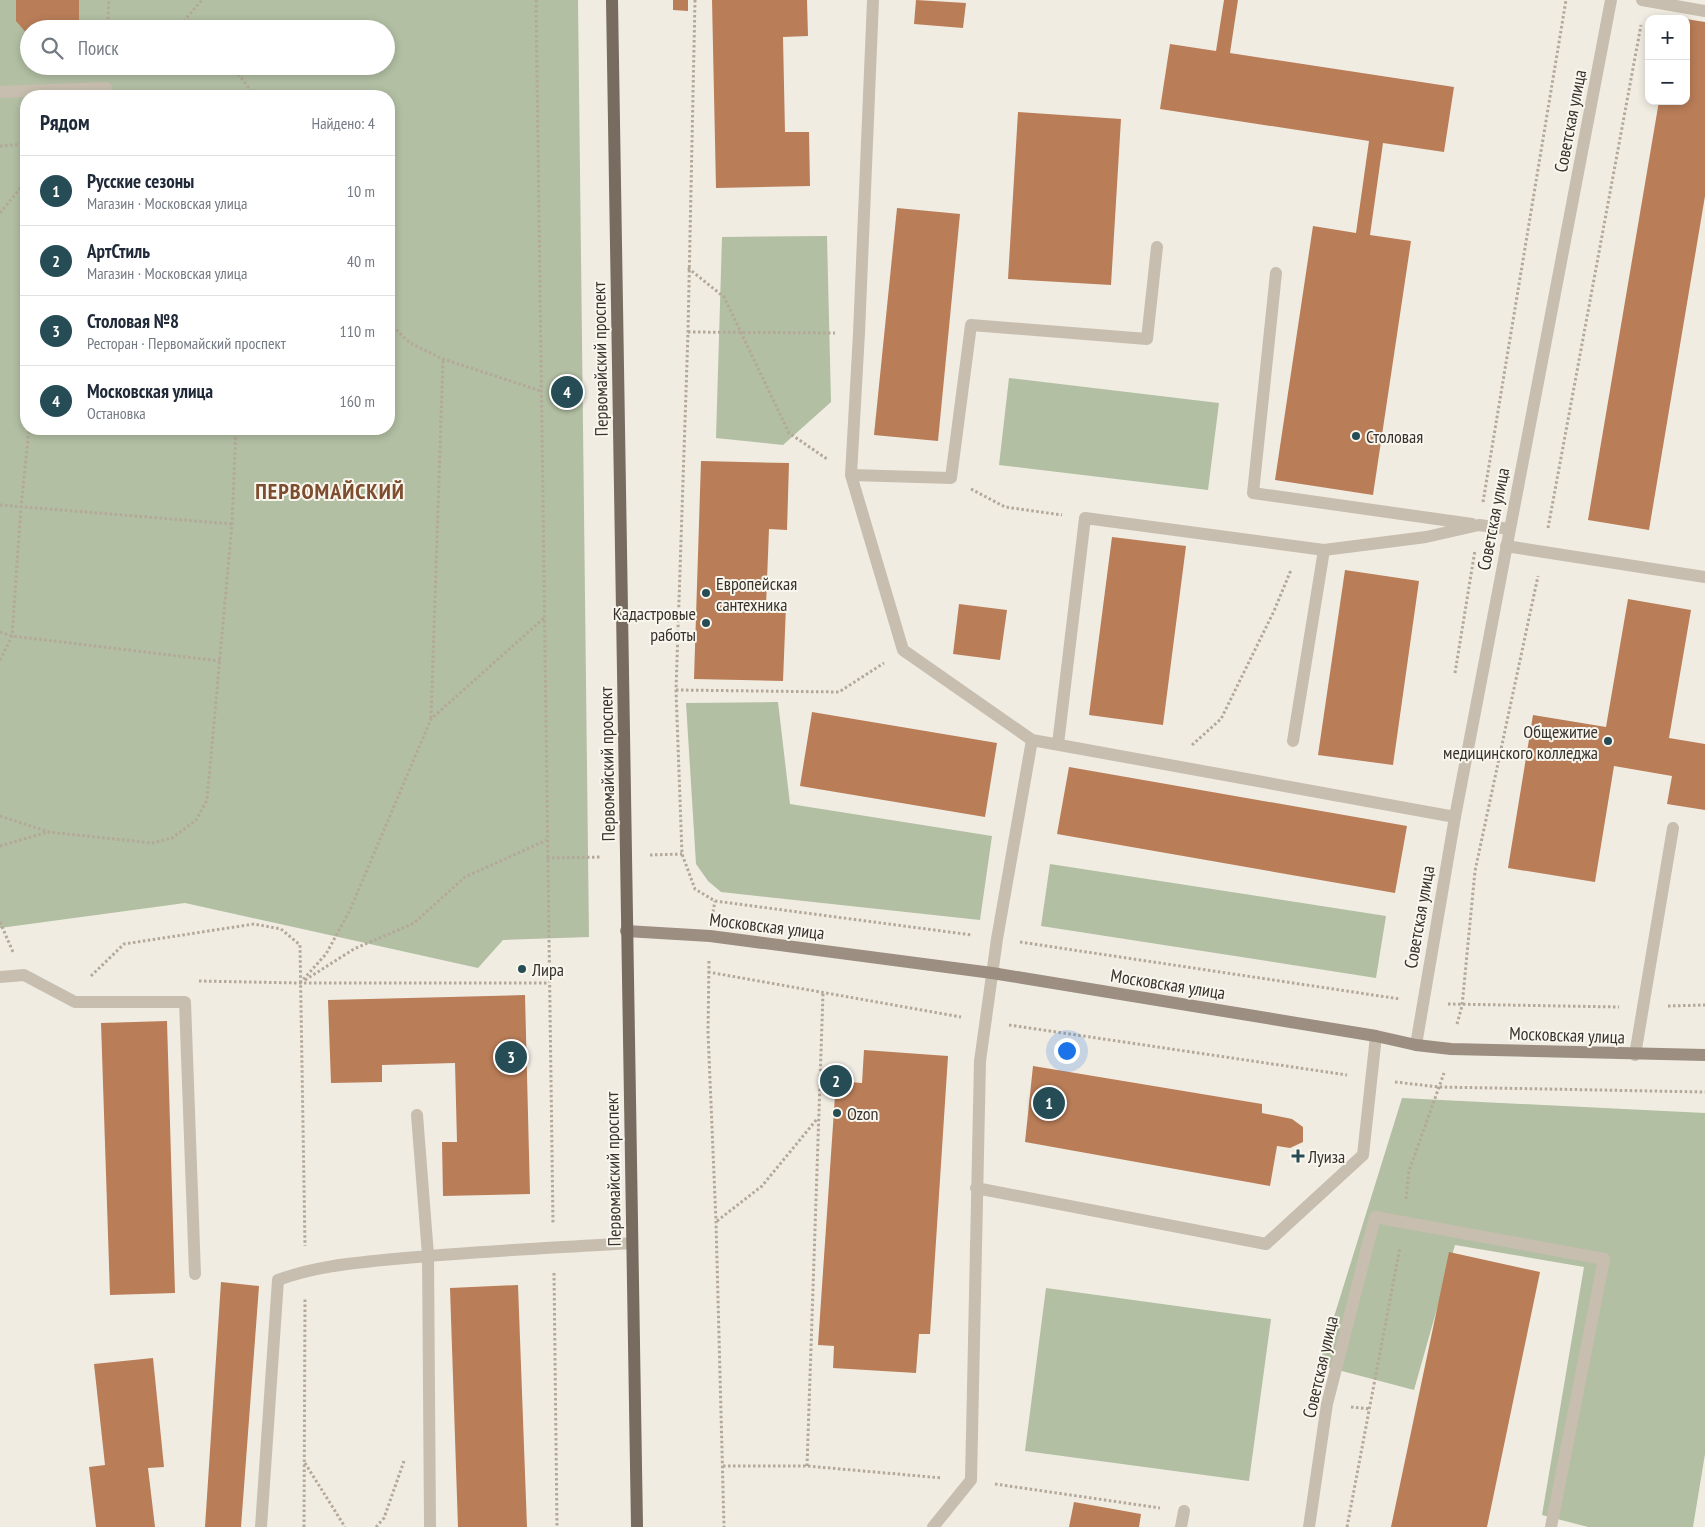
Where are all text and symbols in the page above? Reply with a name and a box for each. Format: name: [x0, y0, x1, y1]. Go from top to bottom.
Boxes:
map controls: [1645, 15, 1690, 105]
button: +: [1645, 15, 1690, 60]
search box: [20, 20, 395, 75]
icon: search: [38, 34, 66, 62]
text: Поиск: [78, 36, 119, 60]
button: −: [1645, 60, 1690, 105]
street label: Советская улица: [1549, 68, 1591, 174]
text: Рядом: [40, 109, 90, 136]
text: Найдено: 4: [312, 113, 375, 133]
text: Русские сезоны: [87, 169, 194, 193]
text: 1: [52, 181, 60, 201]
text: 10 m: [347, 181, 375, 201]
text: Магазин · Московская улица: [87, 193, 247, 213]
text: АртСтиль: [87, 239, 150, 263]
text: 2: [52, 251, 60, 271]
text: 40 m: [347, 251, 375, 271]
text: Магазин · Московская улица: [87, 263, 247, 283]
street label: Первомайский проспект: [587, 281, 613, 437]
text: Столовая №8: [87, 309, 179, 333]
text: 3: [52, 321, 60, 341]
text: 110 m: [340, 321, 375, 341]
text: Ресторан · Первомайский проспект: [87, 333, 286, 353]
pin: 4: [551, 373, 583, 411]
text: Московская улица: [87, 379, 213, 403]
text: 4: [52, 391, 60, 411]
text: 160 m: [340, 391, 375, 411]
text: Остановка: [87, 403, 146, 423]
place label: Столовая: [1366, 425, 1423, 448]
marker: Столовая: [1350, 430, 1362, 442]
street label: Советская улица: [1472, 466, 1514, 572]
district label: ПЕРВОМАЙСКИЙ: [255, 477, 405, 505]
place label: Европейская сантехника: [716, 572, 797, 616]
marker: Европейская сантехника: [700, 587, 712, 599]
place label: Кадастровые работы: [613, 602, 696, 646]
marker: Кадастровые работы: [700, 617, 712, 629]
street label: Первомайский проспект: [594, 686, 620, 842]
place label: Общежитие медицинского колледжа: [1443, 720, 1598, 764]
marker: Общежитие медицинского колледжа: [1602, 735, 1614, 747]
street label: Советская улица: [1399, 864, 1439, 970]
street label: Московская улица: [708, 908, 826, 944]
place label: Лира: [531, 958, 564, 981]
marker: Лира: [516, 963, 528, 975]
street label: Московская улица: [1109, 964, 1227, 1004]
street label: Московская улица: [1509, 1021, 1625, 1049]
pin: 3: [495, 1038, 527, 1076]
your location: [1054, 1038, 1080, 1064]
pin: 2: [820, 1062, 852, 1100]
pin: 1: [1033, 1084, 1065, 1122]
street label: Первомайский проспект: [600, 1091, 626, 1247]
place label: Ozon: [847, 1102, 879, 1125]
marker: Ozon: [831, 1107, 843, 1119]
place label: Луиза: [1307, 1145, 1345, 1168]
marker: Луиза: [1292, 1150, 1304, 1162]
street label: Советская улица: [1297, 1314, 1343, 1420]

